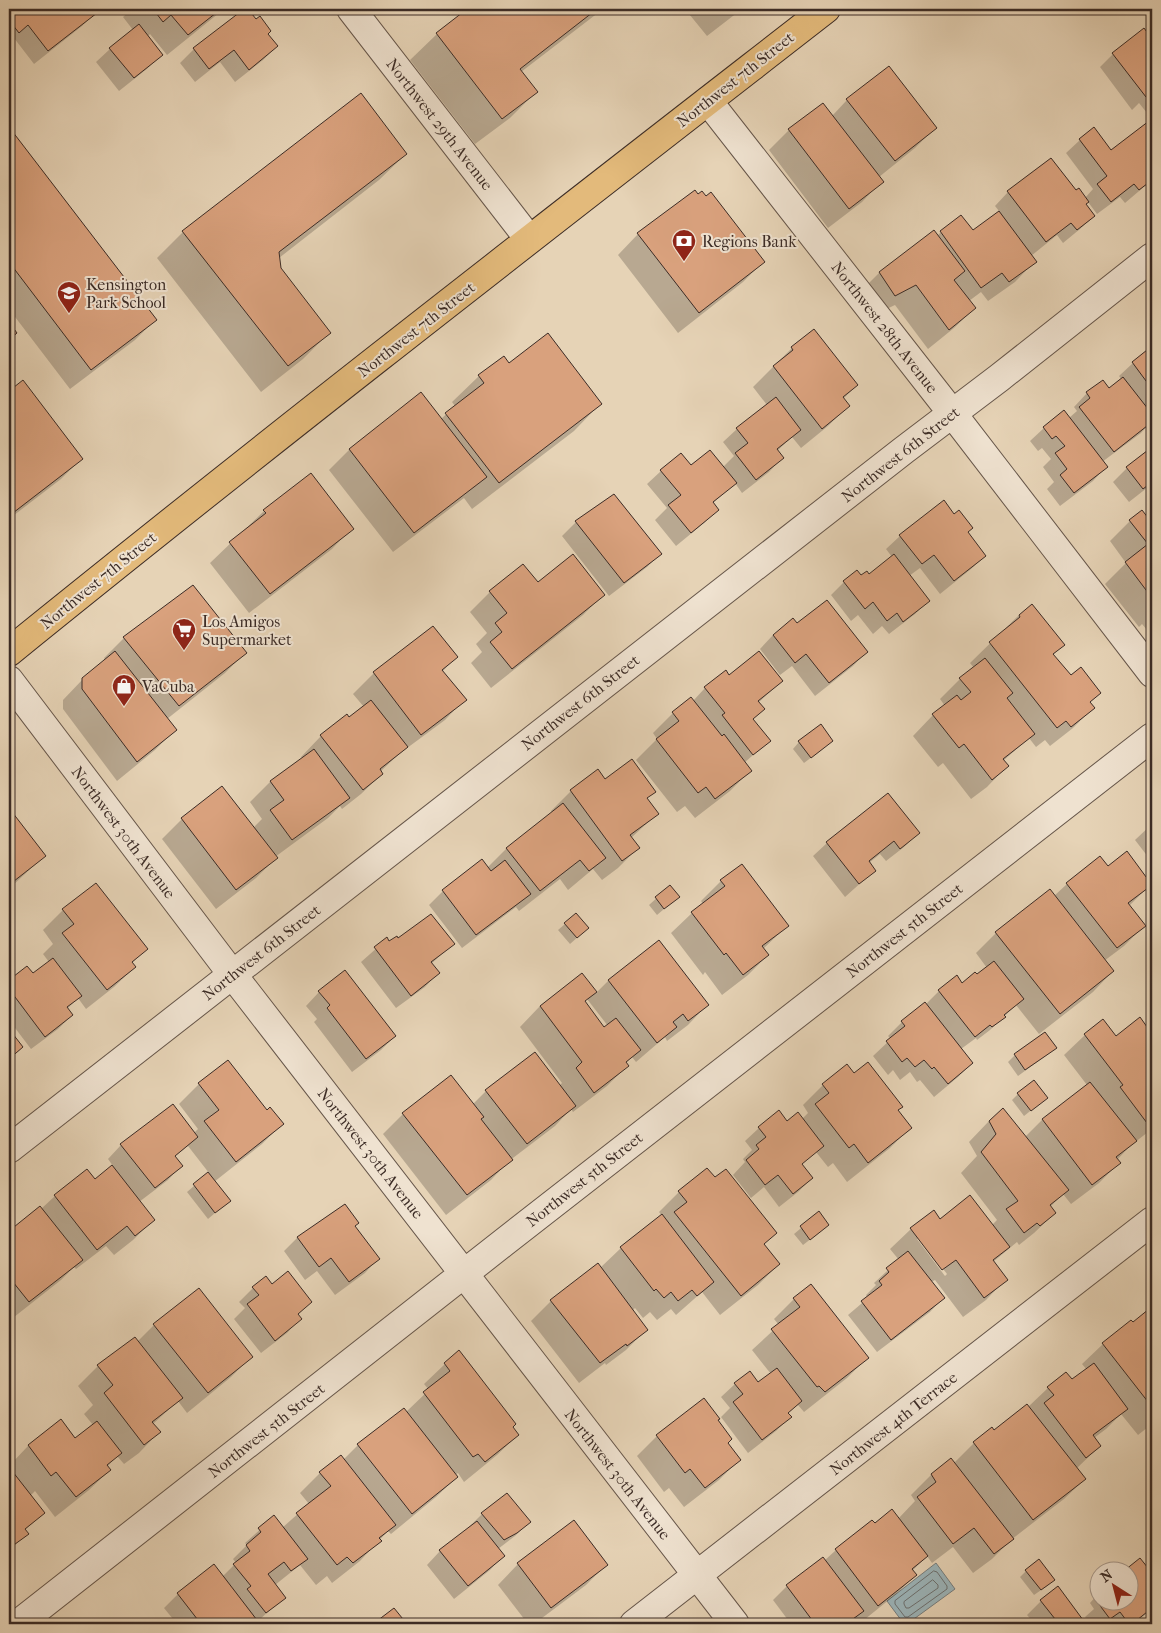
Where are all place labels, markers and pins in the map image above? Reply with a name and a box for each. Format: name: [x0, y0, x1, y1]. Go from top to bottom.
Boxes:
bank icon: Regions Bank: [671, 228, 697, 262]
place label: Regions Bank: [702, 232, 797, 251]
place label: Kensington Park School: [86, 275, 167, 312]
school or university icon: Kensington Park School: [56, 280, 82, 314]
place label: Los Amigos Supermarket: [202, 612, 292, 649]
supermarket icon: Los Amigos Supermarket: [171, 617, 197, 651]
shop icon: VaCuba: [111, 673, 137, 707]
place label: VaCuba: [141, 677, 195, 696]

